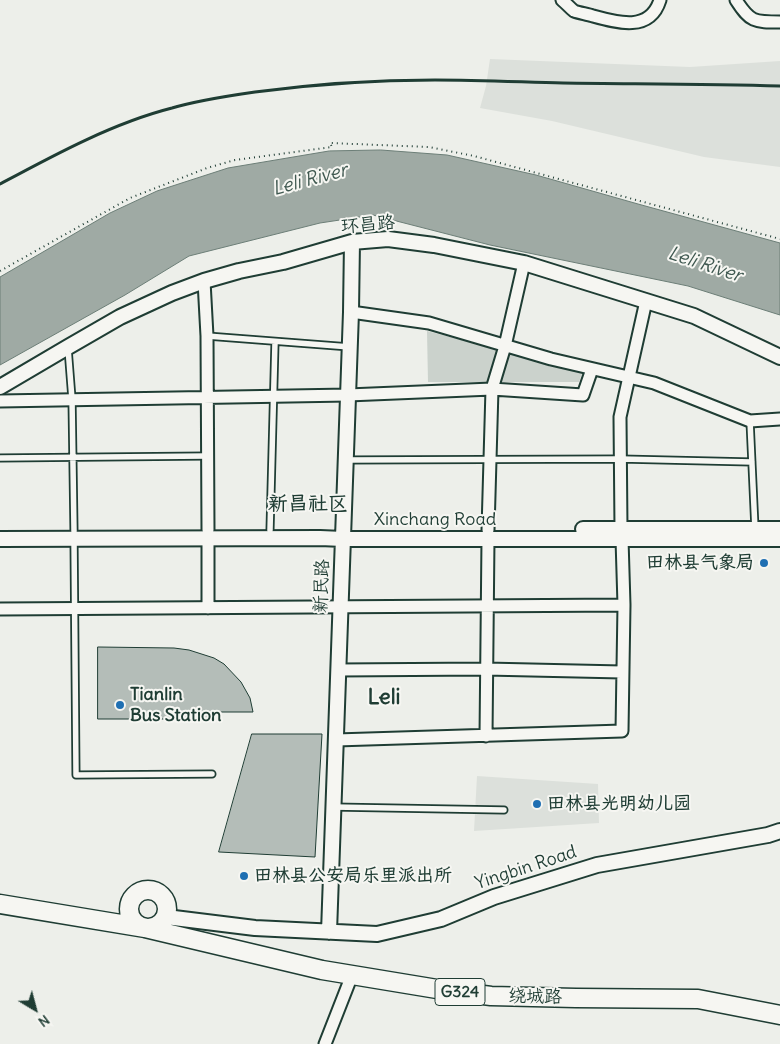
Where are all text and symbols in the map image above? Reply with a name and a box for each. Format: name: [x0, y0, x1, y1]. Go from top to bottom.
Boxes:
water label: Leli River: [270, 159, 350, 201]
street label: 环昌路: [340, 212, 396, 238]
water label: Leli River: [665, 242, 745, 288]
district label: 新昌社区: [268, 492, 348, 516]
street label: Xinchang Road: [374, 509, 496, 531]
place label: 田林县气象局: [646, 552, 754, 574]
marker: 田林县气象局: [758, 557, 770, 569]
street label: 新民路: [310, 559, 334, 613]
place label: Tianlin Bus Station: [130, 684, 221, 726]
district label: Leli: [368, 685, 400, 711]
marker: Tianlin Bus Station: [114, 699, 126, 711]
place label: 田林县光明幼儿园: [547, 793, 691, 815]
marker: 田林县光明幼儿园: [531, 798, 543, 810]
street label: Yingbin Road: [473, 841, 579, 895]
place label: 田林县公安局乐里派出所: [254, 865, 452, 887]
marker: 田林县公安局乐里派出所: [238, 870, 250, 882]
road number: G324: [435, 979, 485, 1006]
north arrow: [10, 984, 60, 1034]
street label: 绕城路: [508, 986, 562, 1008]
text: N: [35, 1011, 53, 1031]

